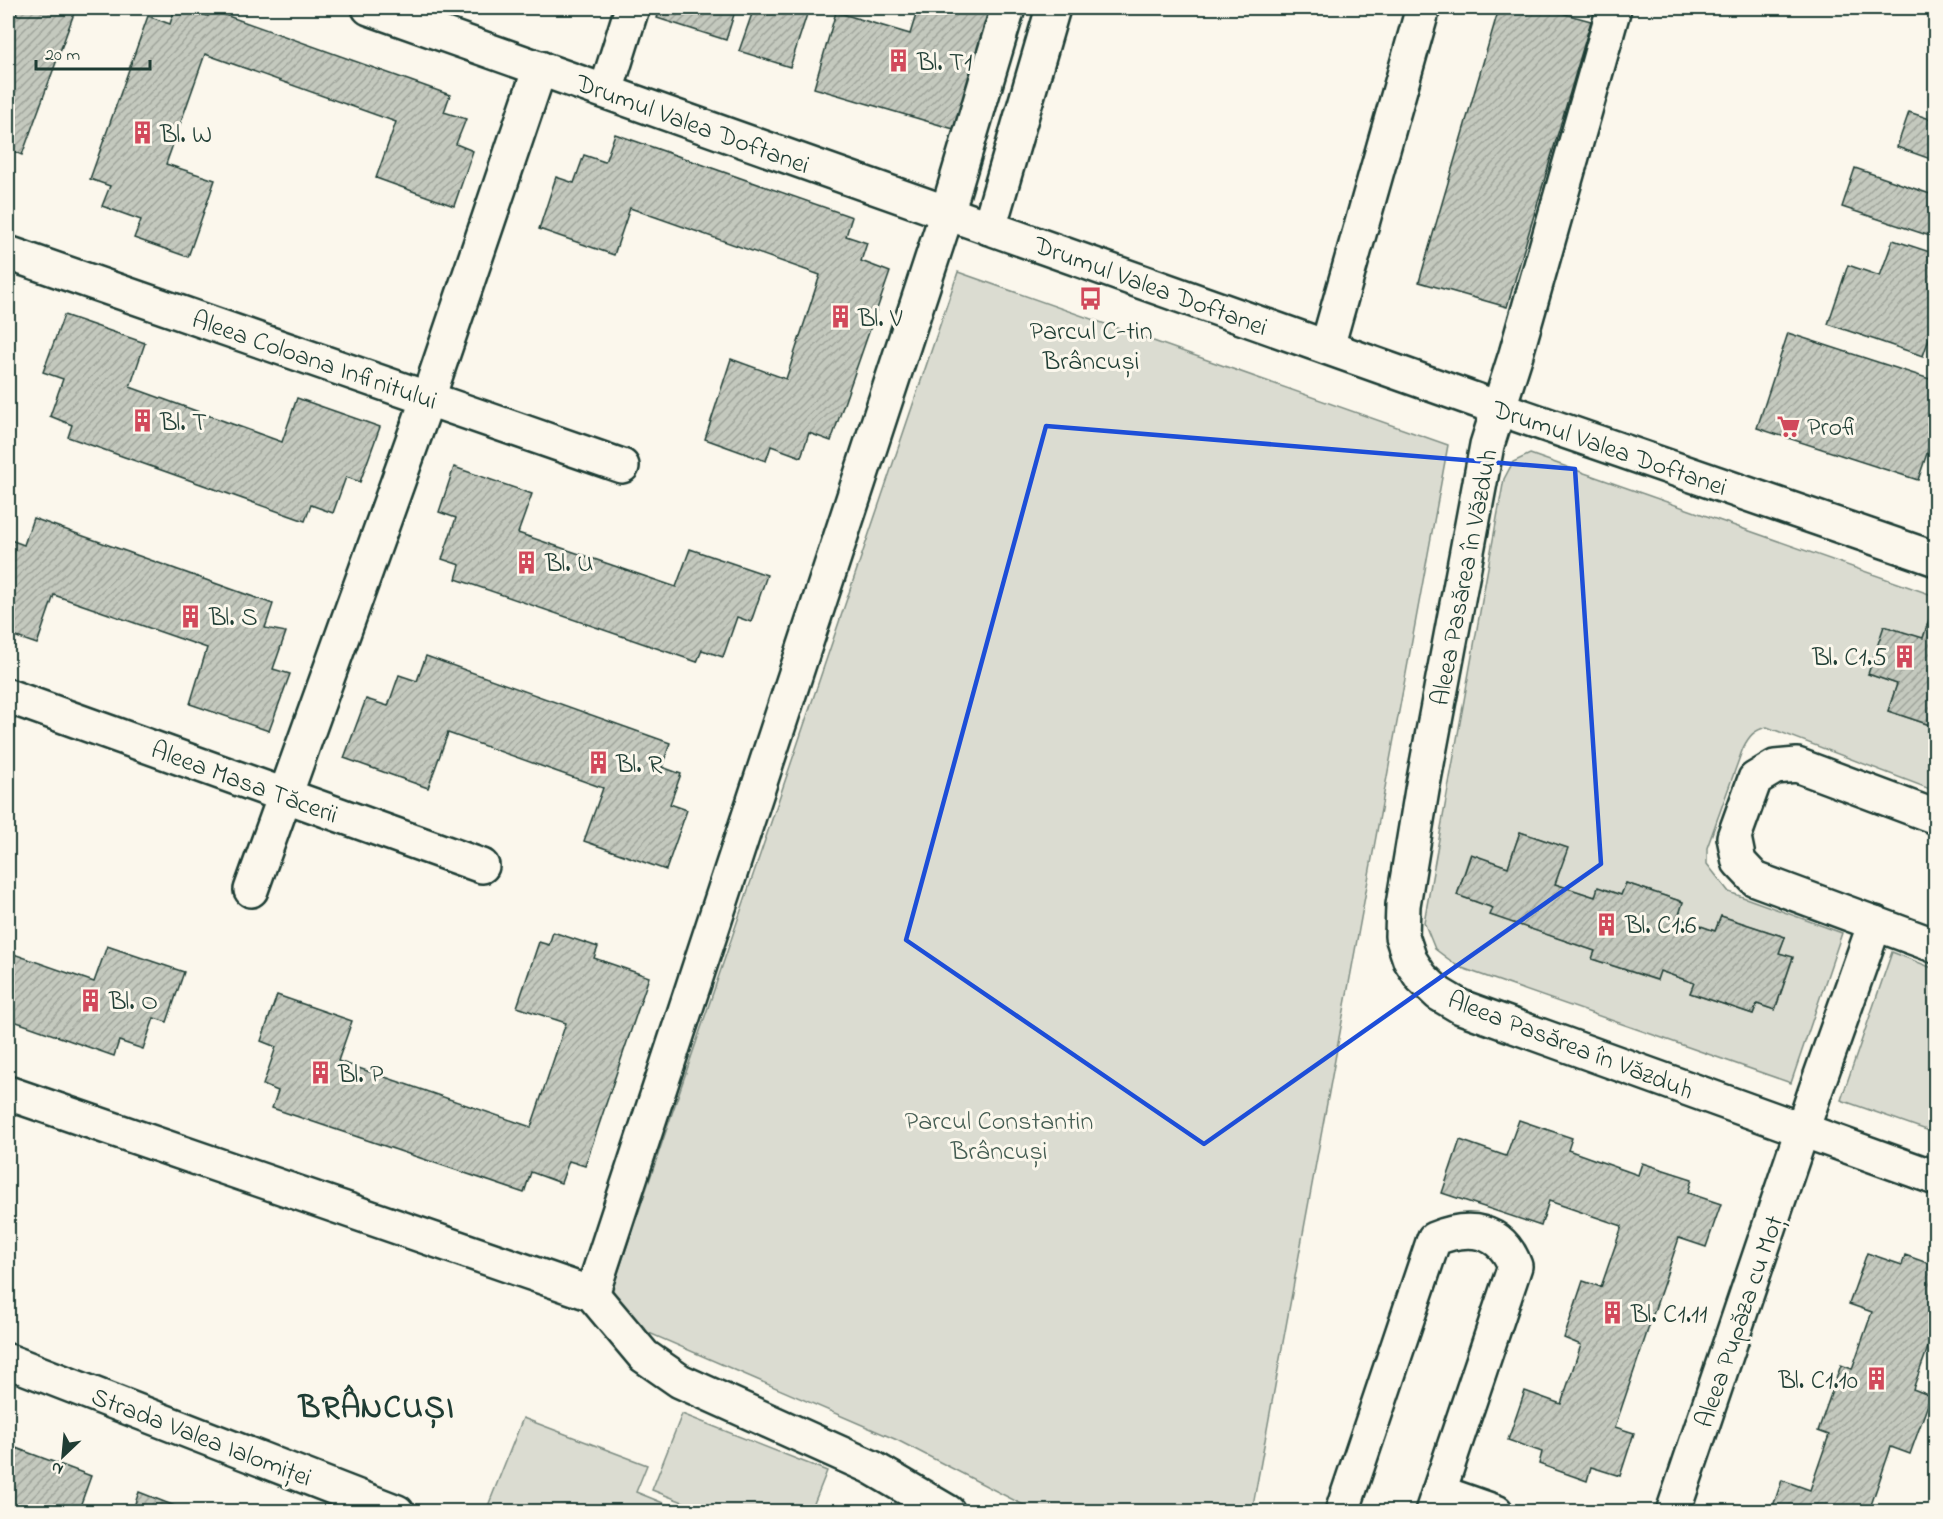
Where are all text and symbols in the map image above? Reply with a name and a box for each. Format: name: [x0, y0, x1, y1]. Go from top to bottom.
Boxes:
scale bar: [36, 33, 150, 71]
text: 20 m: [45, 43, 80, 69]
place label: Bl. T1: [916, 45, 972, 83]
building icon: Bl. T1: [886, 48, 912, 74]
street label: Drumul Valea Doftanei: [569, 66, 814, 186]
place label: Bl. W: [159, 117, 212, 155]
building icon: Bl. W: [129, 120, 155, 146]
street label: Drumul Valea Doftanei: [1027, 228, 1272, 348]
bus stop icon: Parcul C-tin Brâncuși: [1078, 286, 1104, 312]
place label: Bl. V: [857, 301, 903, 339]
street label: Aleea Coloana Infinitului: [186, 302, 442, 422]
building icon: Bl. V: [827, 304, 853, 330]
place label: Parcul C-tin Brâncuși: [1029, 314, 1153, 382]
street label: Drumul Valea Doftanei: [1486, 391, 1732, 508]
place label: Bl. T: [159, 405, 207, 443]
building icon: Bl. T: [129, 408, 155, 434]
place label: Profi: [1807, 410, 1859, 448]
supermarket icon: Profi: [1776, 413, 1802, 439]
street label: Aleea Pasărea în Văzduh: [1422, 446, 1509, 709]
place label: Bl. U: [544, 546, 594, 584]
building icon: Bl. U: [514, 549, 540, 575]
place label: Bl. S: [208, 600, 258, 638]
building icon: Bl. S: [178, 603, 204, 629]
place label: Bl. C1.5: [1811, 640, 1887, 678]
building icon: Bl. C1.5: [1892, 643, 1918, 669]
street label: Aleea Masa Tăcerii: [145, 732, 343, 835]
place label: Bl. R: [615, 747, 663, 785]
building icon: Bl. R: [585, 750, 611, 776]
place label: Bl. C1.6: [1624, 908, 1696, 946]
building icon: Bl. C1.6: [1594, 911, 1620, 937]
street label: Aleea Pasărea în Văzduh: [1442, 982, 1698, 1111]
place label: Bl. O: [108, 984, 158, 1022]
building icon: Bl. O: [78, 987, 104, 1013]
place label: Bl. P: [337, 1057, 384, 1095]
building icon: Bl. P: [307, 1060, 333, 1086]
park label: Parcul Constantin Brâncuși: [905, 1104, 1093, 1172]
street label: Aleea Pupăza cu Moț: [1687, 1211, 1795, 1433]
place label: Bl. C1.11: [1630, 1297, 1708, 1335]
building icon: Bl. C1.11: [1600, 1300, 1626, 1326]
place label: Bl. C1.10: [1778, 1363, 1858, 1401]
building icon: Bl. C1.10: [1863, 1366, 1889, 1392]
street label: Strada Valea Ialomiței: [85, 1379, 317, 1498]
district label: BRÂNCUȘI: [297, 1384, 455, 1433]
north arrow: [33, 1426, 93, 1486]
text: N: [47, 1454, 67, 1481]

